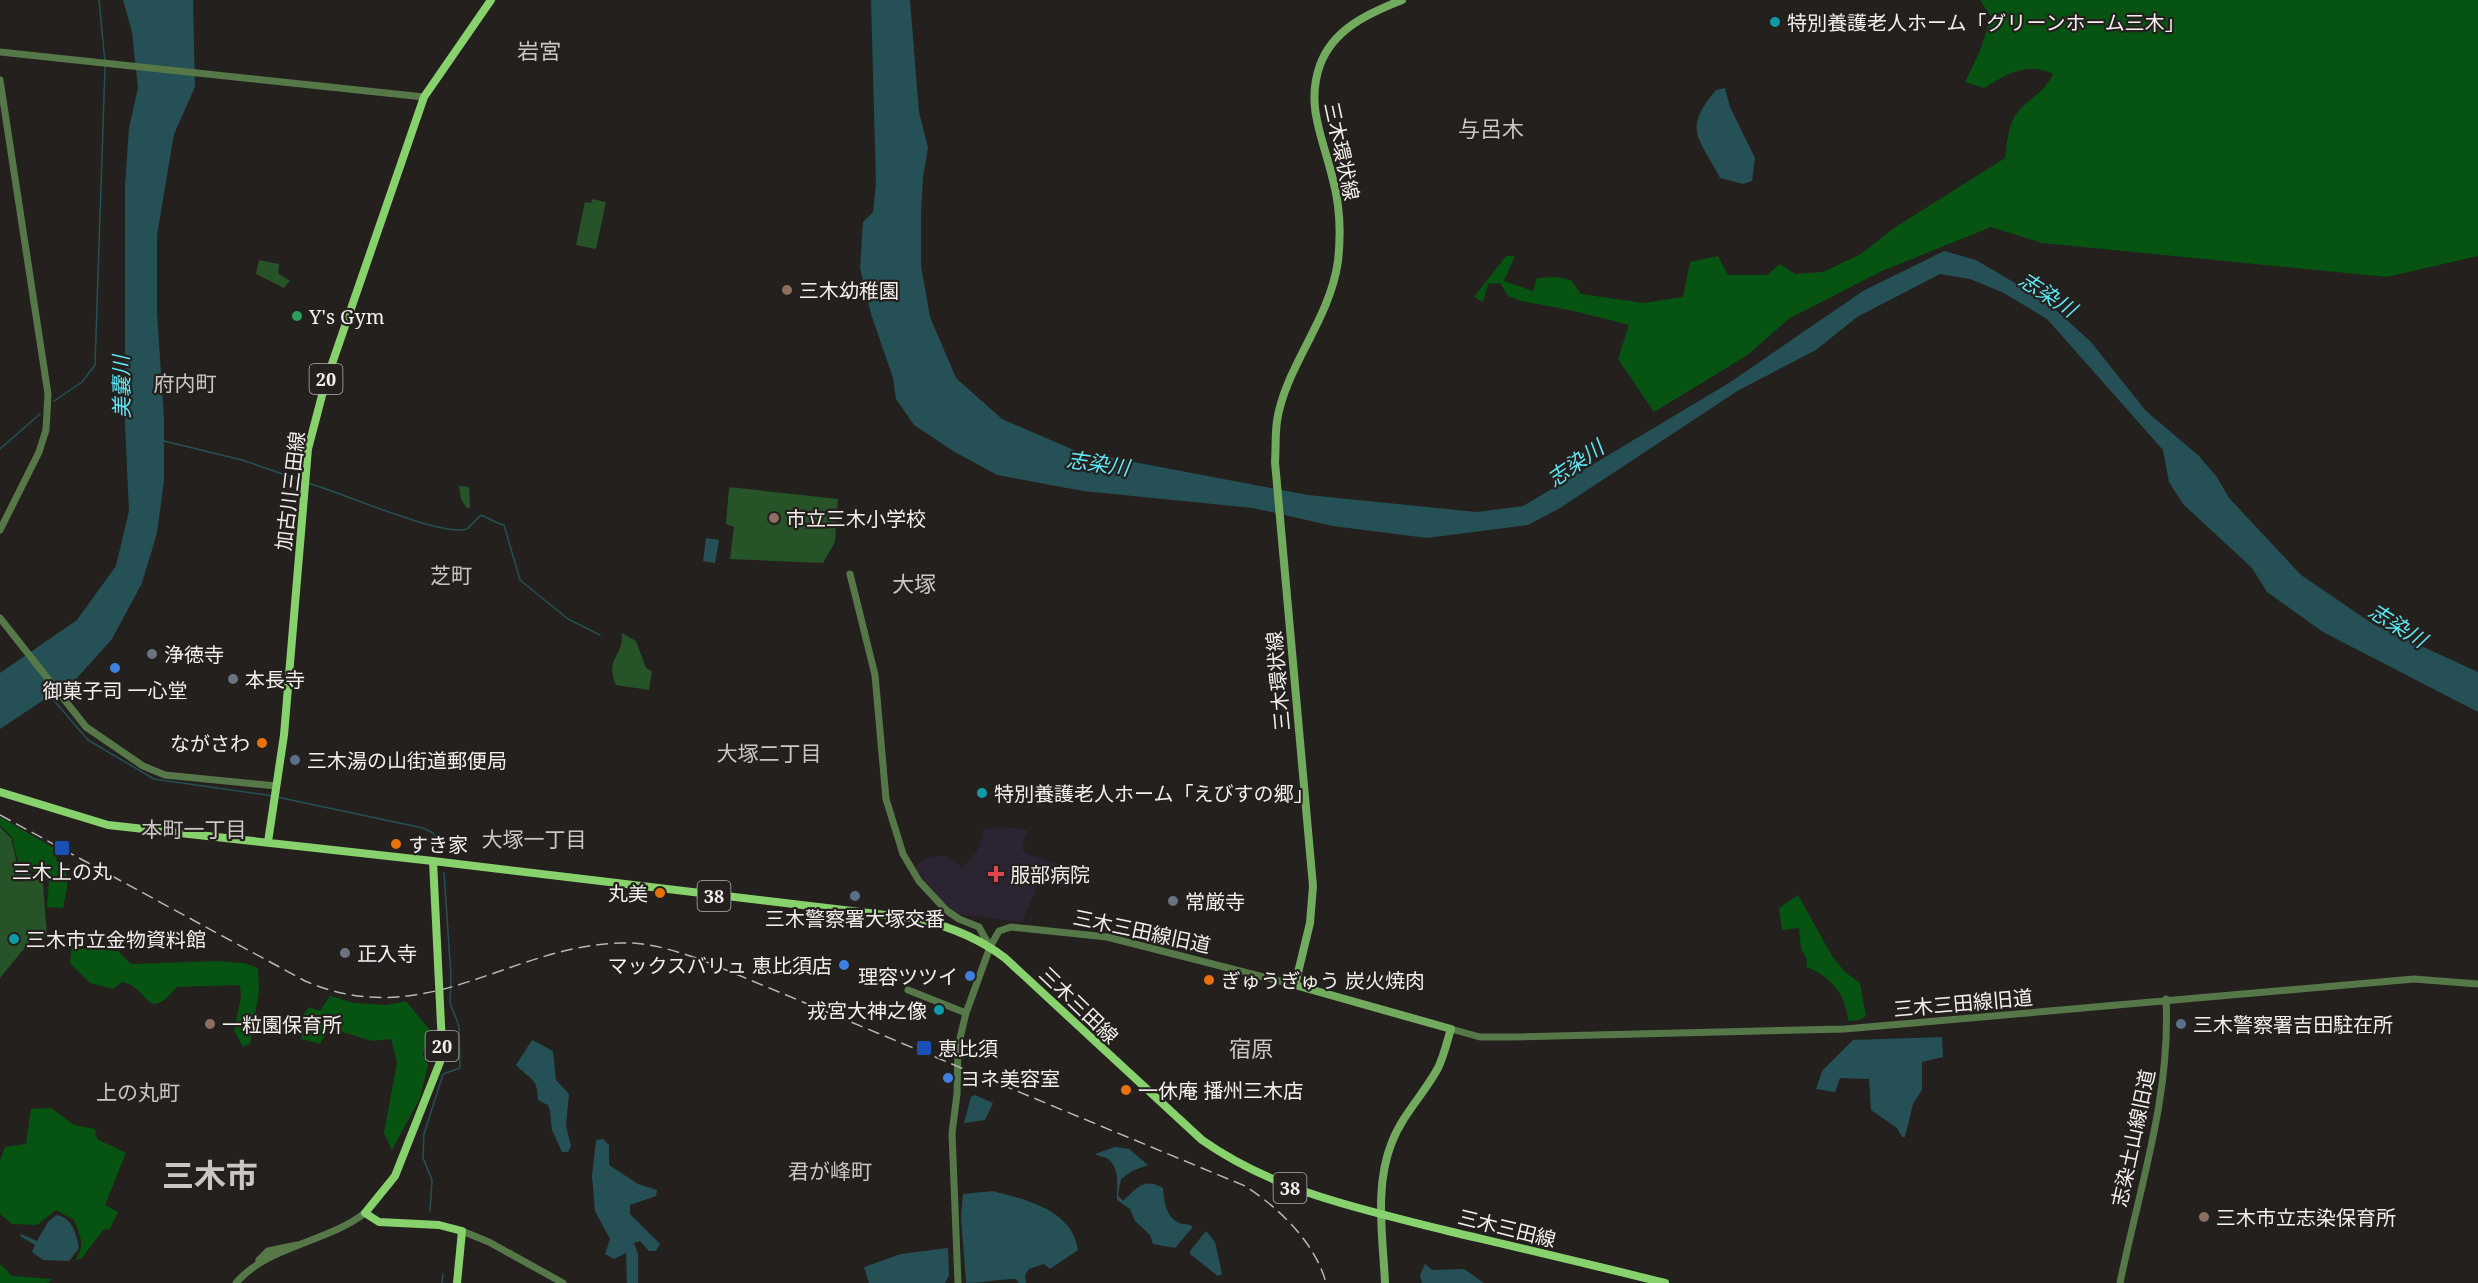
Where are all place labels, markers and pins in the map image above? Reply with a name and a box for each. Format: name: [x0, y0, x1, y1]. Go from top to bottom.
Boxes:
place label: 特別養護老人ホーム「グリーンホーム三木」: [1787, 9, 2185, 36]
marker: 特別養護老人ホーム「グリーンホーム三木」: [1768, 15, 1782, 29]
place label: 三木幼稚園: [799, 277, 899, 304]
marker: 三木幼稚園: [780, 283, 794, 297]
place label: Y's Gym: [308, 303, 385, 330]
marker: Y's Gym: [290, 309, 304, 323]
place label: 市立三木小学校: [786, 505, 926, 532]
marker: 市立三木小学校: [767, 511, 781, 525]
place label: 浄徳寺: [164, 641, 224, 668]
marker: 浄徳寺: [145, 647, 159, 661]
marker: 御菓子司 一心堂: [108, 661, 122, 675]
place label: 本長寺: [245, 666, 305, 693]
marker: 本長寺: [226, 672, 240, 686]
place label: 御菓子司 一心堂: [42, 677, 188, 704]
place label: ながさわ: [170, 730, 250, 757]
marker: ながさわ: [255, 736, 269, 750]
place label: 三木湯の山街道郵便局: [307, 747, 507, 774]
marker: 三木湯の山街道郵便局: [288, 753, 302, 767]
place label: 特別養護老人ホーム「えびすの郷」: [994, 780, 1313, 807]
marker: 特別養護老人ホーム「えびすの郷」: [975, 786, 989, 800]
place label: すき家: [408, 831, 468, 858]
marker: すき家: [389, 837, 403, 851]
marker: 三木上の丸: [53, 839, 71, 857]
place label: 三木上の丸: [12, 858, 112, 885]
place label: 服部病院: [1010, 861, 1090, 888]
marker: 服部病院: [987, 865, 1005, 883]
place label: 丸美: [608, 880, 648, 907]
marker: 丸美: [653, 886, 667, 900]
place label: 常厳寺: [1185, 888, 1245, 915]
marker: 三木警察署大塚交番: [848, 889, 862, 903]
marker: 常厳寺: [1166, 894, 1180, 908]
place label: 三木警察署大塚交番: [765, 905, 945, 932]
place label: 三木市立金物資料館: [26, 926, 206, 953]
marker: 三木市立金物資料館: [7, 932, 21, 946]
place label: 正入寺: [357, 940, 417, 967]
marker: 正入寺: [338, 946, 352, 960]
place label: マックスバリュ 恵比須店: [607, 952, 832, 979]
marker: マックスバリュ 恵比須店: [837, 958, 851, 972]
place label: 理容ツツイ: [858, 963, 958, 990]
place label: ぎゅうぎゅう 炭火焼肉: [1221, 967, 1425, 994]
marker: 理容ツツイ: [963, 969, 977, 983]
marker: ぎゅうぎゅう 炭火焼肉: [1202, 973, 1216, 987]
place label: 戎宮大神之像: [807, 997, 927, 1024]
marker: 戎宮大神之像: [932, 1003, 946, 1017]
place label: 一粒園保育所: [222, 1011, 342, 1038]
place label: 三木警察署吉田駐在所: [2193, 1011, 2393, 1038]
marker: 一粒園保育所: [203, 1017, 217, 1031]
marker: 三木警察署吉田駐在所: [2174, 1017, 2188, 1031]
place label: 恵比須: [938, 1035, 998, 1062]
marker: 恵比須: [915, 1039, 933, 1057]
place label: ヨネ美容室: [960, 1065, 1060, 1092]
marker: ヨネ美容室: [941, 1071, 955, 1085]
place label: 一休庵 播州三木店: [1138, 1077, 1303, 1104]
marker: 一休庵 播州三木店: [1119, 1083, 1133, 1097]
place label: 三木市立志染保育所: [2216, 1204, 2396, 1231]
marker: 三木市立志染保育所: [2197, 1210, 2211, 1224]

